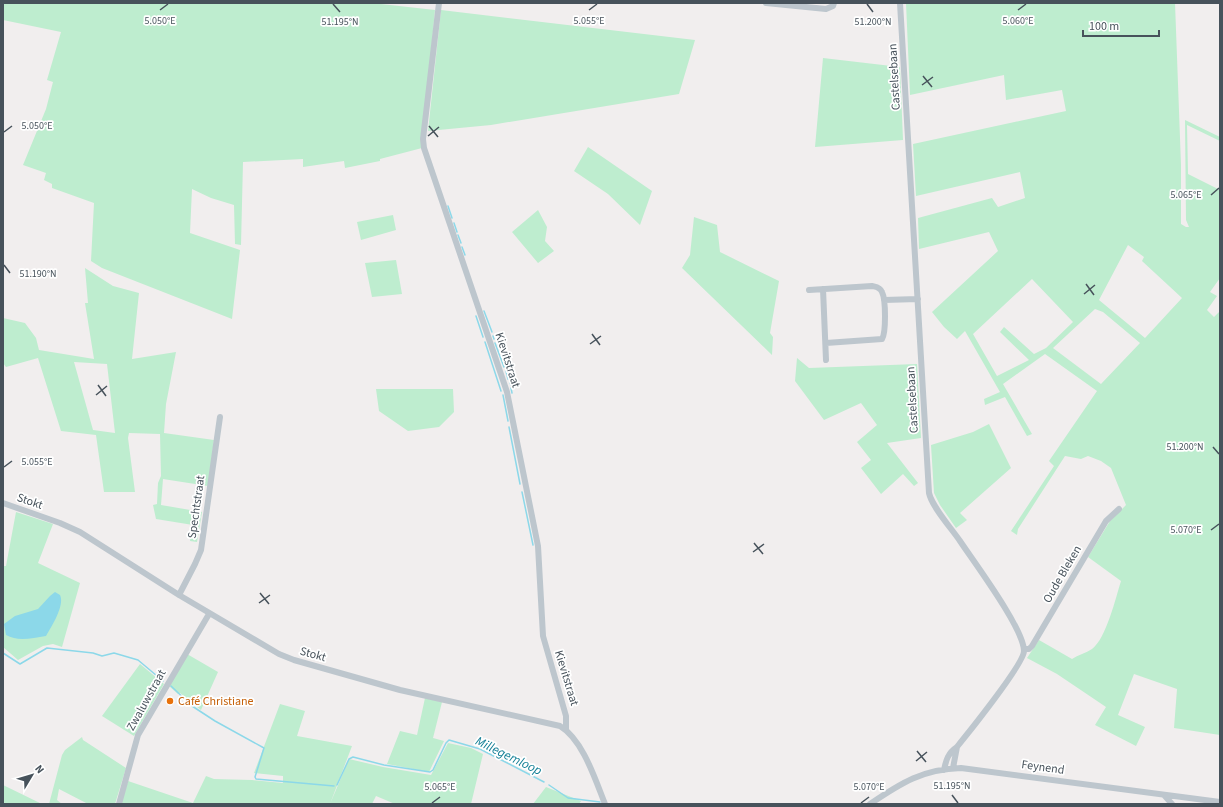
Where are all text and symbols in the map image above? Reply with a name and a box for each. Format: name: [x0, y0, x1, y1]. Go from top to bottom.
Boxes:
scale bar: [1083, 12, 1159, 38]
text: 5.050°E: [145, 14, 175, 28]
text: 5.055°E: [574, 14, 604, 28]
text: 5.060°E: [1003, 14, 1033, 28]
text: 51.195°N: [321, 15, 359, 29]
text: 51.200°N: [854, 15, 892, 29]
text: 100 m: [1089, 18, 1119, 35]
street label: Castelsebaan: [884, 43, 905, 111]
text: 5.050°E: [22, 119, 52, 133]
text: 5.065°E: [1171, 188, 1201, 202]
text: 51.190°N: [19, 267, 57, 281]
street label: Kievitstraat: [491, 330, 524, 390]
street label: Castelsebaan: [902, 366, 923, 434]
text: 51.200°N: [1166, 440, 1204, 454]
text: 5.055°E: [22, 455, 52, 469]
street label: Spechtstraat: [184, 474, 209, 540]
street label: Stokt: [15, 489, 45, 514]
text: 5.070°E: [1171, 523, 1201, 537]
street label: Oude Bleken: [1039, 542, 1086, 606]
street label: Stokt: [298, 643, 328, 666]
street label: Kievitstraat: [550, 648, 583, 708]
street label: Zwaluwstraat: [123, 666, 170, 734]
place label: Café Christiane: [178, 693, 254, 710]
marker: Café Christiane: [165, 696, 175, 706]
water label: Millegemloop: [472, 732, 545, 780]
north arrow: [12, 755, 52, 795]
street label: Feynend: [1020, 756, 1065, 779]
text: N: [31, 762, 48, 777]
text: 51.195°N: [933, 779, 971, 793]
text: 5.065°E: [425, 780, 455, 794]
text: 5.070°E: [854, 780, 884, 794]

